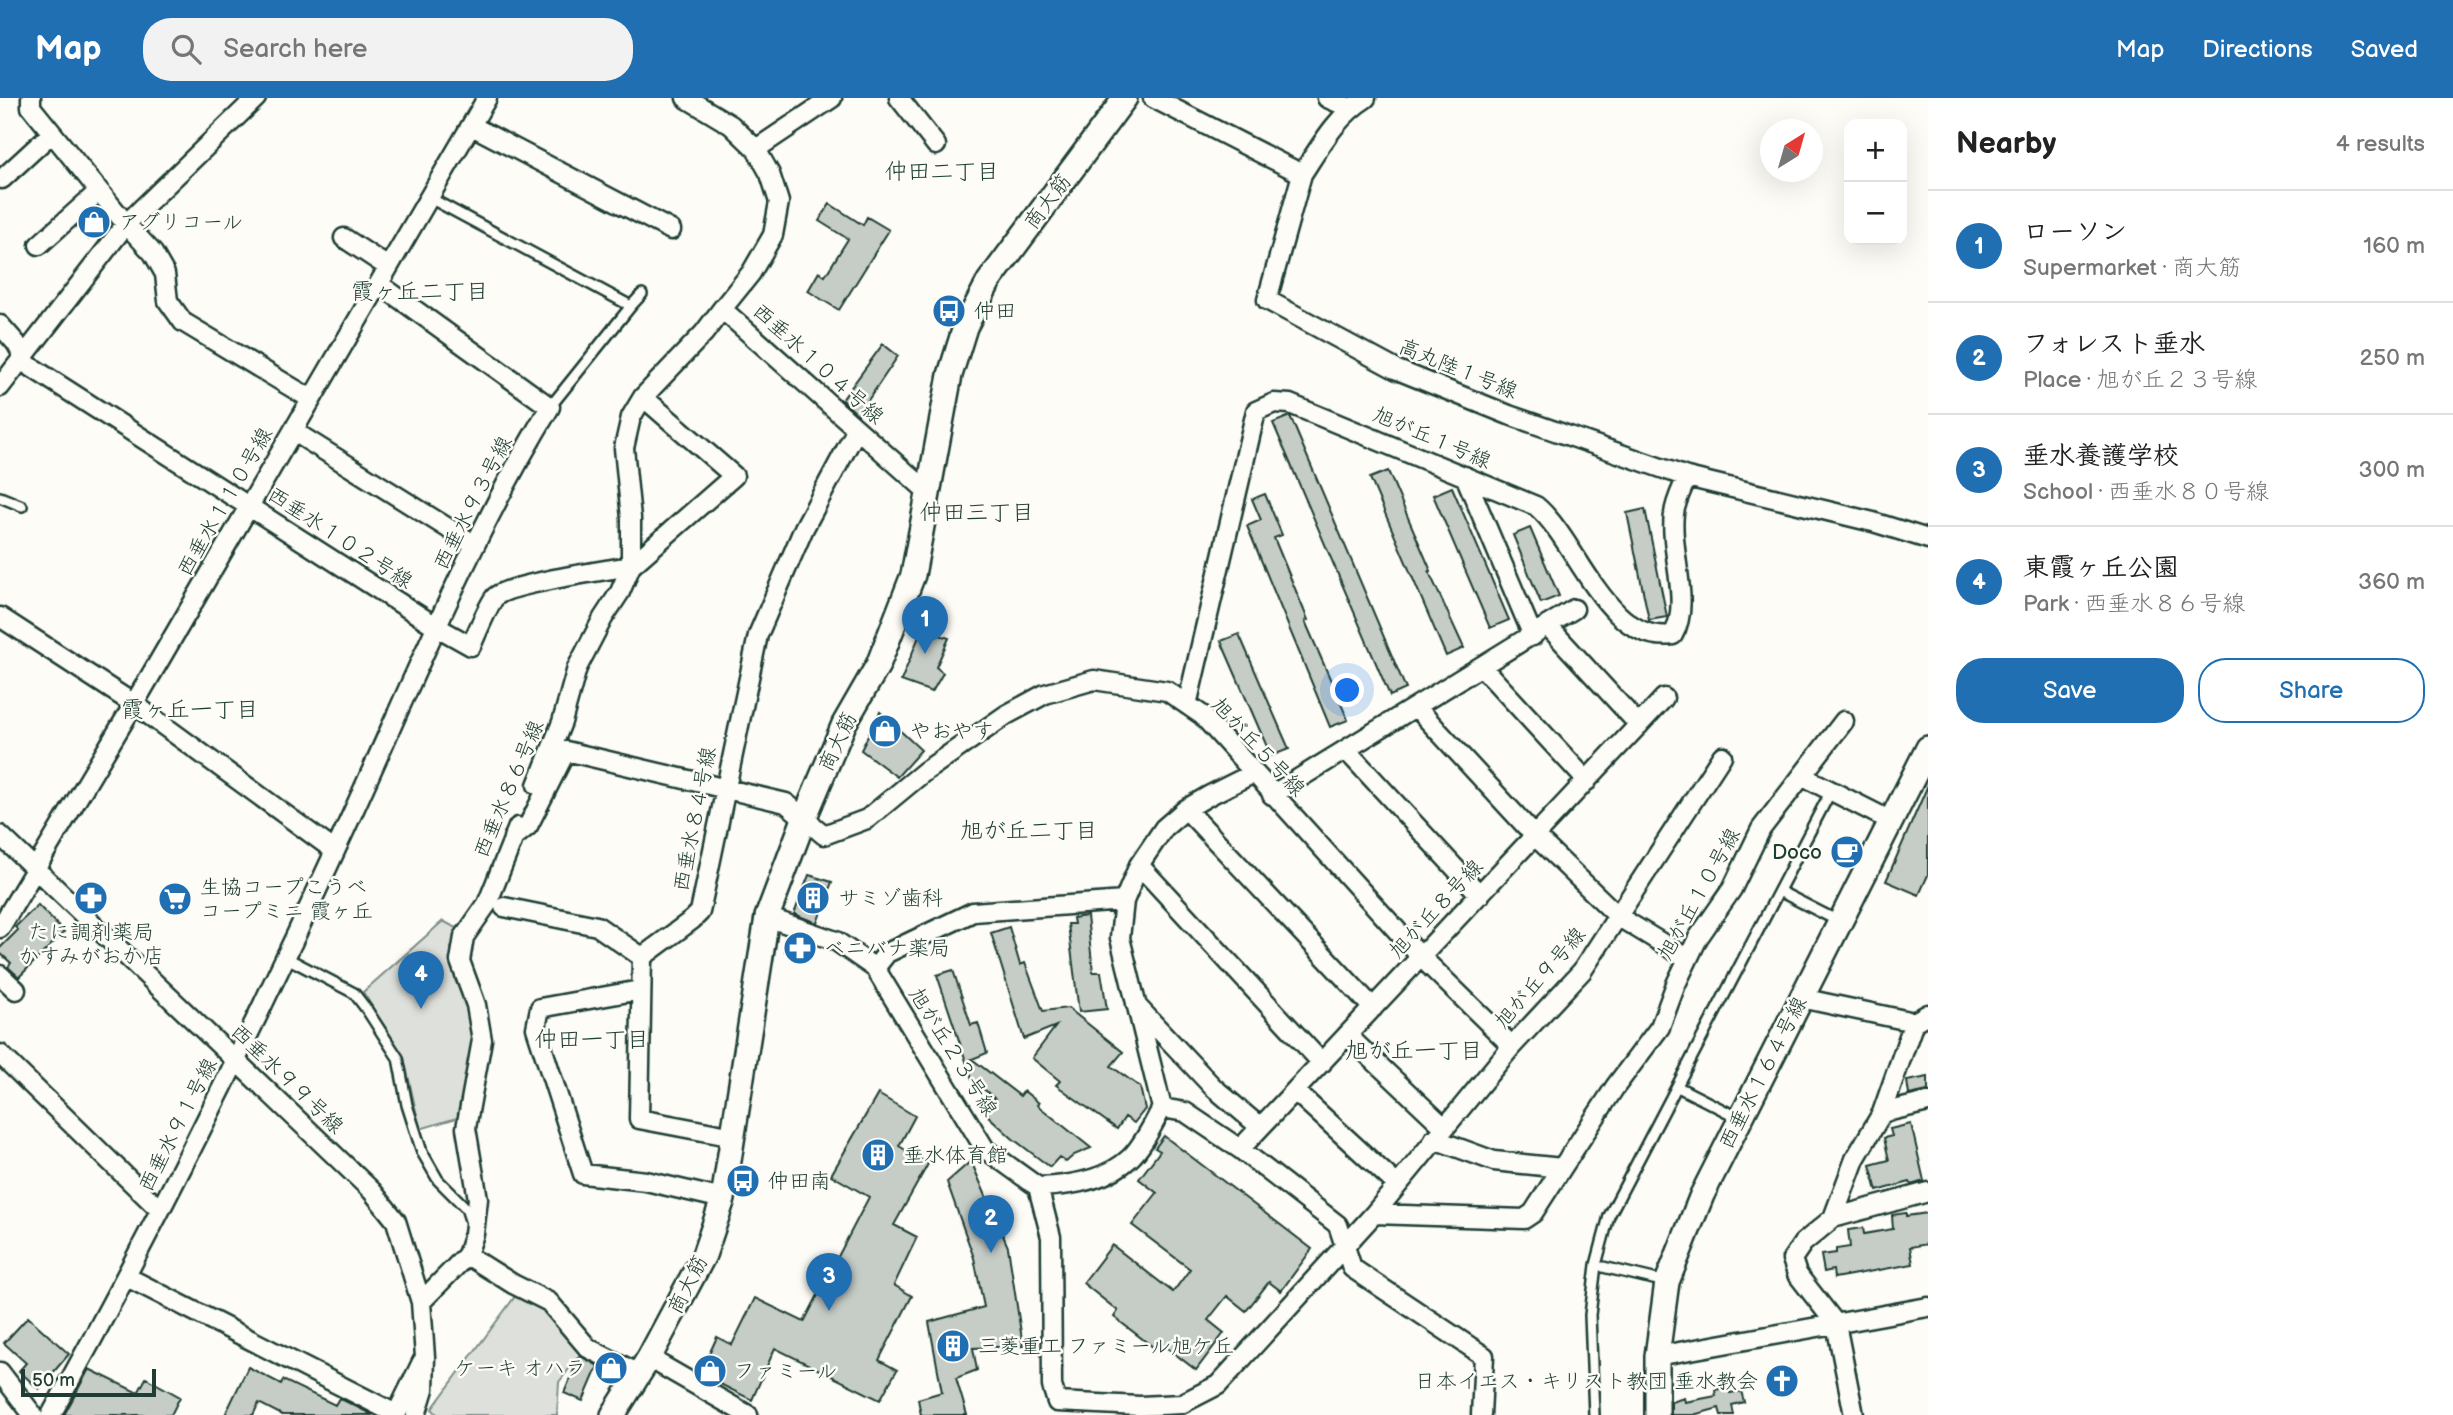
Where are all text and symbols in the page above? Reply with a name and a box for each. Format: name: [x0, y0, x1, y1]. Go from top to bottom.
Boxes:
search box: [143, 18, 633, 81]
text: Map: [35, 29, 101, 69]
icon: search: [167, 30, 205, 68]
text: Search here: [223, 34, 367, 65]
text: Map: [2116, 35, 2164, 64]
text: Directions: [2202, 35, 2313, 64]
text: Saved: [2351, 35, 2418, 64]
north arrow: [1760, 119, 1823, 182]
map controls: [1844, 119, 1907, 245]
button: +: [1844, 119, 1907, 182]
text: Nearby: [1956, 126, 2056, 162]
text: 4 results: [2336, 130, 2425, 158]
district label: 仲田二丁目: [885, 158, 1000, 186]
street label: 商大筋: [1019, 169, 1077, 235]
button: −: [1844, 182, 1907, 245]
shop icon: アグリコール: [75, 203, 113, 241]
place label: アグリコール: [119, 210, 243, 235]
text: ローソン: [2023, 217, 2127, 248]
text: 1: [1974, 232, 1984, 260]
text: 160 m: [2363, 232, 2425, 260]
text: Supermarket · 商大筋: [2023, 254, 2241, 282]
district label: 霞ヶ丘二丁目: [351, 278, 489, 306]
bus stop icon: 仲田: [930, 292, 968, 330]
street label: 西垂水１０４号線: [747, 299, 889, 429]
place label: 仲田: [974, 299, 1016, 324]
text: フォレスト垂水: [2023, 329, 2205, 360]
street label: 高丸陸１号線: [1395, 334, 1521, 404]
text: 2: [1972, 344, 1986, 372]
text: 250 m: [2359, 344, 2425, 372]
text: Place · 旭が丘２３号線: [2023, 366, 2257, 394]
street label: 旭が丘１号線: [1369, 402, 1495, 474]
street label: 西垂水１１０号線: [172, 423, 278, 581]
street label: 西垂水９３号線: [428, 432, 518, 574]
text: 垂水養護学校: [2023, 441, 2179, 472]
text: 3: [1972, 456, 1986, 484]
text: 300 m: [2359, 456, 2425, 484]
text: School · 西垂水８０号線: [2023, 478, 2269, 506]
street label: 西垂水１０２号線: [263, 482, 417, 594]
district label: 仲田三丁目: [920, 499, 1035, 527]
text: 東霞ヶ丘公園: [2023, 553, 2179, 584]
text: 4: [1972, 568, 1986, 596]
text: 360 m: [2358, 568, 2425, 596]
text: Park · 西垂水８６号線: [2023, 590, 2245, 618]
pin: 1: [902, 596, 948, 654]
button: Save: [1956, 658, 2184, 723]
button: Share: [2198, 658, 2425, 723]
your location: [1330, 673, 1364, 707]
street label: 旭が丘５号線: [1206, 692, 1310, 802]
district label: 霞ヶ丘一丁目: [121, 696, 259, 724]
street label: 商大筋: [813, 708, 863, 776]
shop icon: やおやす: [866, 712, 904, 750]
street label: 西垂水８６号線: [469, 716, 549, 862]
place label: やおやす: [910, 719, 994, 744]
street label: 西垂水８４号線: [669, 744, 721, 894]
district label: 旭が丘二丁目: [960, 817, 1098, 845]
street label: 旭が丘１０号線: [1652, 824, 1746, 964]
cafe icon: Doco: [1828, 833, 1866, 871]
place label: Doco: [1772, 840, 1822, 865]
street label: 旭が丘８号線: [1384, 854, 1488, 964]
place label: 生協コープこうべ コープミニ 霞ヶ丘: [200, 875, 373, 924]
pharmacy icon: たに調剤薬局 かすみがおか店: [72, 879, 110, 917]
building icon: サミゾ歯科: [794, 879, 832, 917]
supermarket icon: 生協コープこうべ コープミニ 霞ヶ丘: [156, 880, 194, 918]
place label: サミゾ歯科: [838, 886, 943, 911]
place label: たに調剤薬局 かすみがおか店: [18, 920, 164, 969]
street label: 旭が丘９号線: [1489, 922, 1591, 1034]
pharmacy icon: ベニバナ薬局: [781, 929, 819, 967]
place label: ベニバナ薬局: [824, 936, 950, 961]
pin: 4: [398, 951, 444, 1009]
street label: 旭が丘２３号線: [903, 983, 1003, 1121]
street label: 西垂水１６４号線: [1714, 992, 1812, 1154]
street label: 西垂水９９号線: [225, 1019, 349, 1139]
district label: 仲田一丁目: [535, 1026, 650, 1054]
district label: 旭が丘一丁目: [1345, 1037, 1483, 1065]
street label: 西垂水９１号線: [133, 1054, 223, 1196]
building icon: 垂水体育館: [859, 1136, 897, 1174]
place label: 垂水体育館: [903, 1143, 1008, 1168]
bus stop icon: 仲田南: [724, 1162, 762, 1200]
place label: 仲田南: [768, 1169, 831, 1194]
pin: 2: [968, 1195, 1014, 1253]
street label: 商大筋: [663, 1251, 713, 1319]
pin: 3: [806, 1253, 852, 1311]
building icon: 三菱重工 ファミール旭ケ丘: [934, 1327, 972, 1365]
place label: 三菱重工 ファミール旭ケ丘: [978, 1334, 1234, 1359]
shop icon: ケーキ オハラ: [592, 1349, 630, 1387]
shop icon: ファミール: [691, 1352, 729, 1390]
place label: ケーキ オハラ: [454, 1356, 586, 1381]
place label: ファミール: [734, 1359, 837, 1384]
church icon: 日本イエス・キリスト教団 垂水教会: [1763, 1362, 1801, 1400]
scale bar: [21, 1366, 156, 1398]
text: 50 m: [32, 1369, 75, 1392]
place label: 日本イエス・キリスト教団 垂水教会: [1415, 1369, 1758, 1394]

